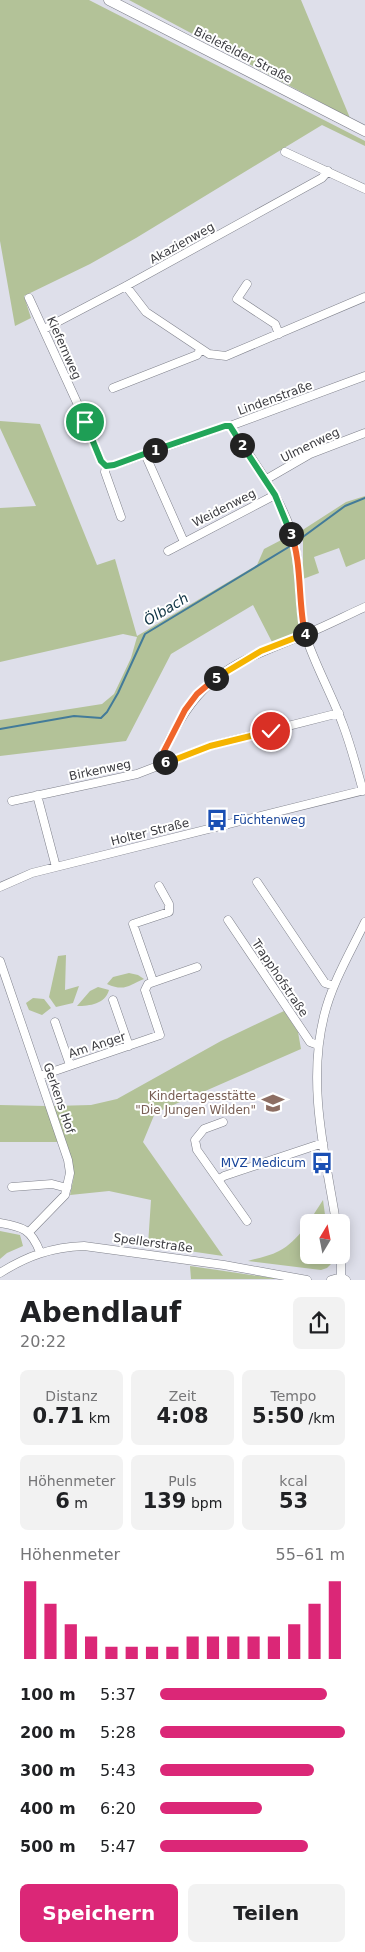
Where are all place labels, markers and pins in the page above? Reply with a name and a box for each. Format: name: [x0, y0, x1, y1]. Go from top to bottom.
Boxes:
pin: [64, 401, 106, 443]
pin: 2: [230, 432, 254, 458]
pin: 1: [142, 438, 168, 462]
pin: 3: [278, 522, 304, 546]
pin: 4: [292, 622, 318, 646]
pin: 5: [204, 666, 228, 690]
pin: [250, 710, 292, 752]
pin: 6: [152, 750, 178, 774]
bus stop icon: Füchtenweg: [204, 807, 230, 833]
place label: Füchtenweg: [233, 813, 306, 827]
place label: Kindertagesstätte "Die Jungen Wilden": [135, 1089, 256, 1117]
school or university icon: Kindertagesstätte "Die Jungen Wilden": [260, 1090, 286, 1116]
bus stop icon: MVZ Medicum: [309, 1150, 335, 1176]
place label: MVZ Medicum: [221, 1156, 306, 1170]

